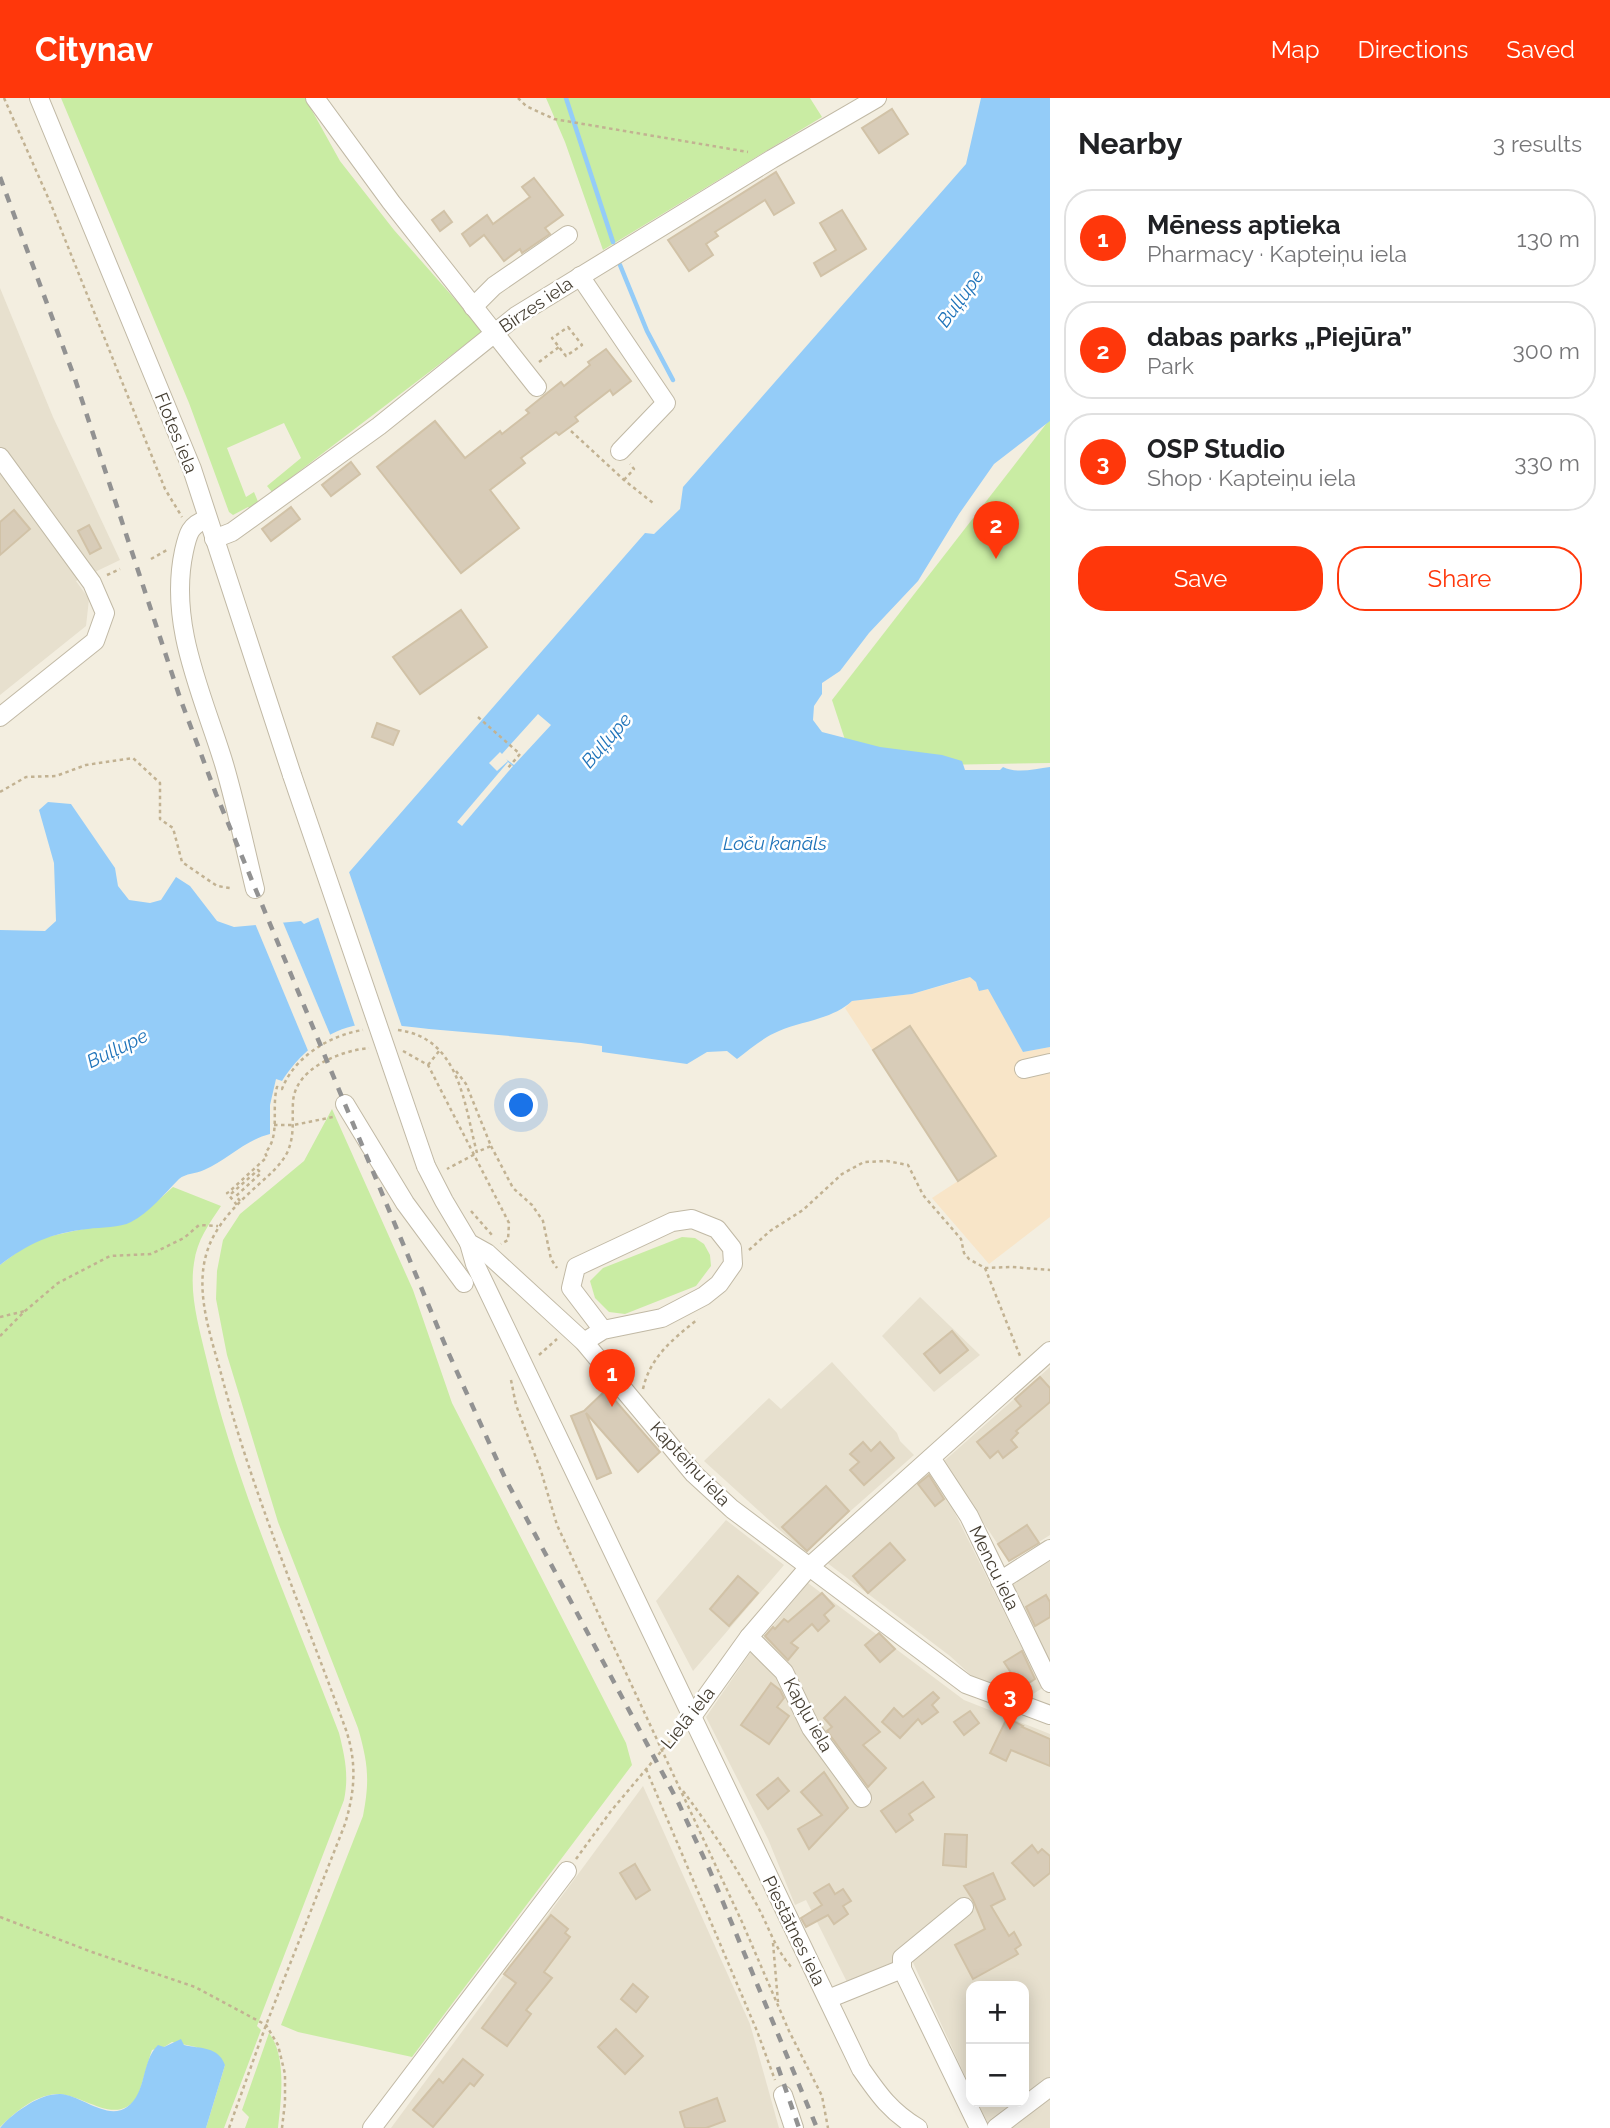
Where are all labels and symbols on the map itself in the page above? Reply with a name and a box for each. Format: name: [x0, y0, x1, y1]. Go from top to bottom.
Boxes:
water label: Buļļupe: [932, 265, 988, 331]
street label: Birzes iela: [495, 272, 576, 337]
street label: Flotes iela: [151, 389, 202, 476]
pin: 2: [973, 501, 1019, 559]
water label: Buļļupe: [576, 708, 636, 772]
water label: Loču kanāls: [723, 832, 827, 854]
water label: Buļļupe: [83, 1024, 151, 1072]
your location: [504, 1088, 538, 1122]
pin: 1: [589, 1349, 635, 1407]
street label: Kapteiņu iela: [646, 1417, 735, 1510]
street label: Mencu iela: [965, 1522, 1024, 1613]
pin: 3: [987, 1672, 1033, 1730]
street label: Kapļu iela: [779, 1674, 837, 1756]
street label: Lielā iela: [656, 1683, 719, 1753]
street label: Piestātnes iela: [759, 1872, 830, 1989]

